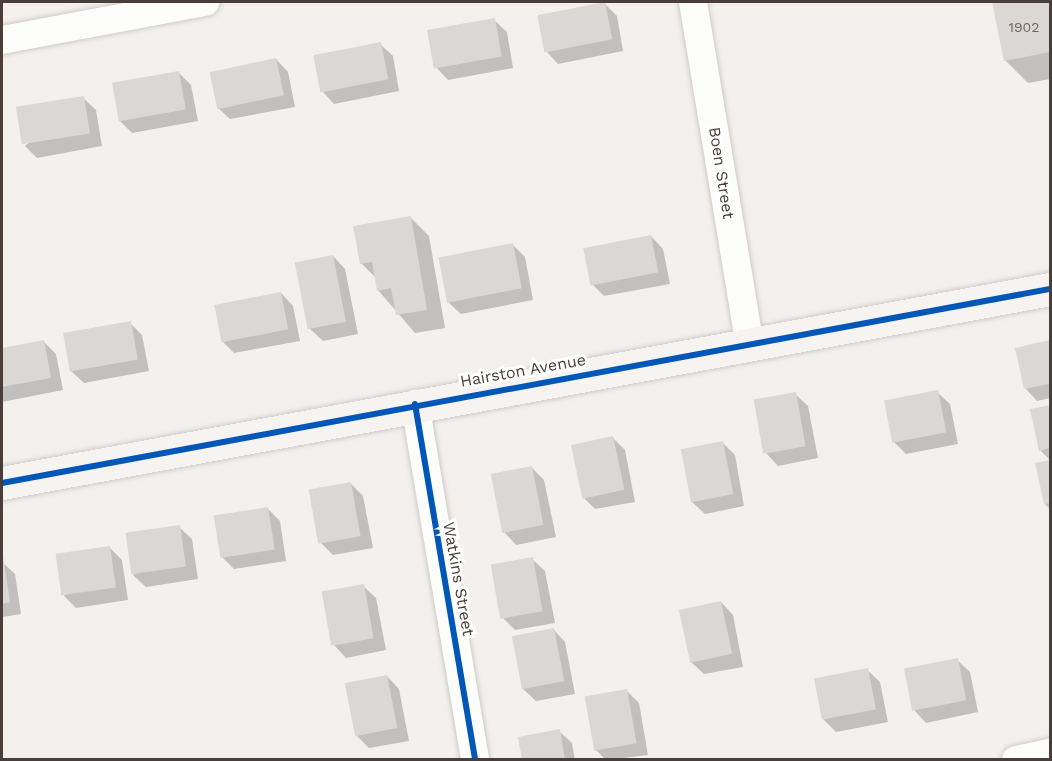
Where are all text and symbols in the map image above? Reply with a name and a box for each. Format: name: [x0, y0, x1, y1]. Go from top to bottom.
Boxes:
house number: 1902: [1009, 19, 1039, 35]
street label: Boen Street: [704, 126, 738, 220]
street label: Hairston Avenue: [458, 350, 588, 392]
street label: Watkins Street: [439, 520, 477, 638]

